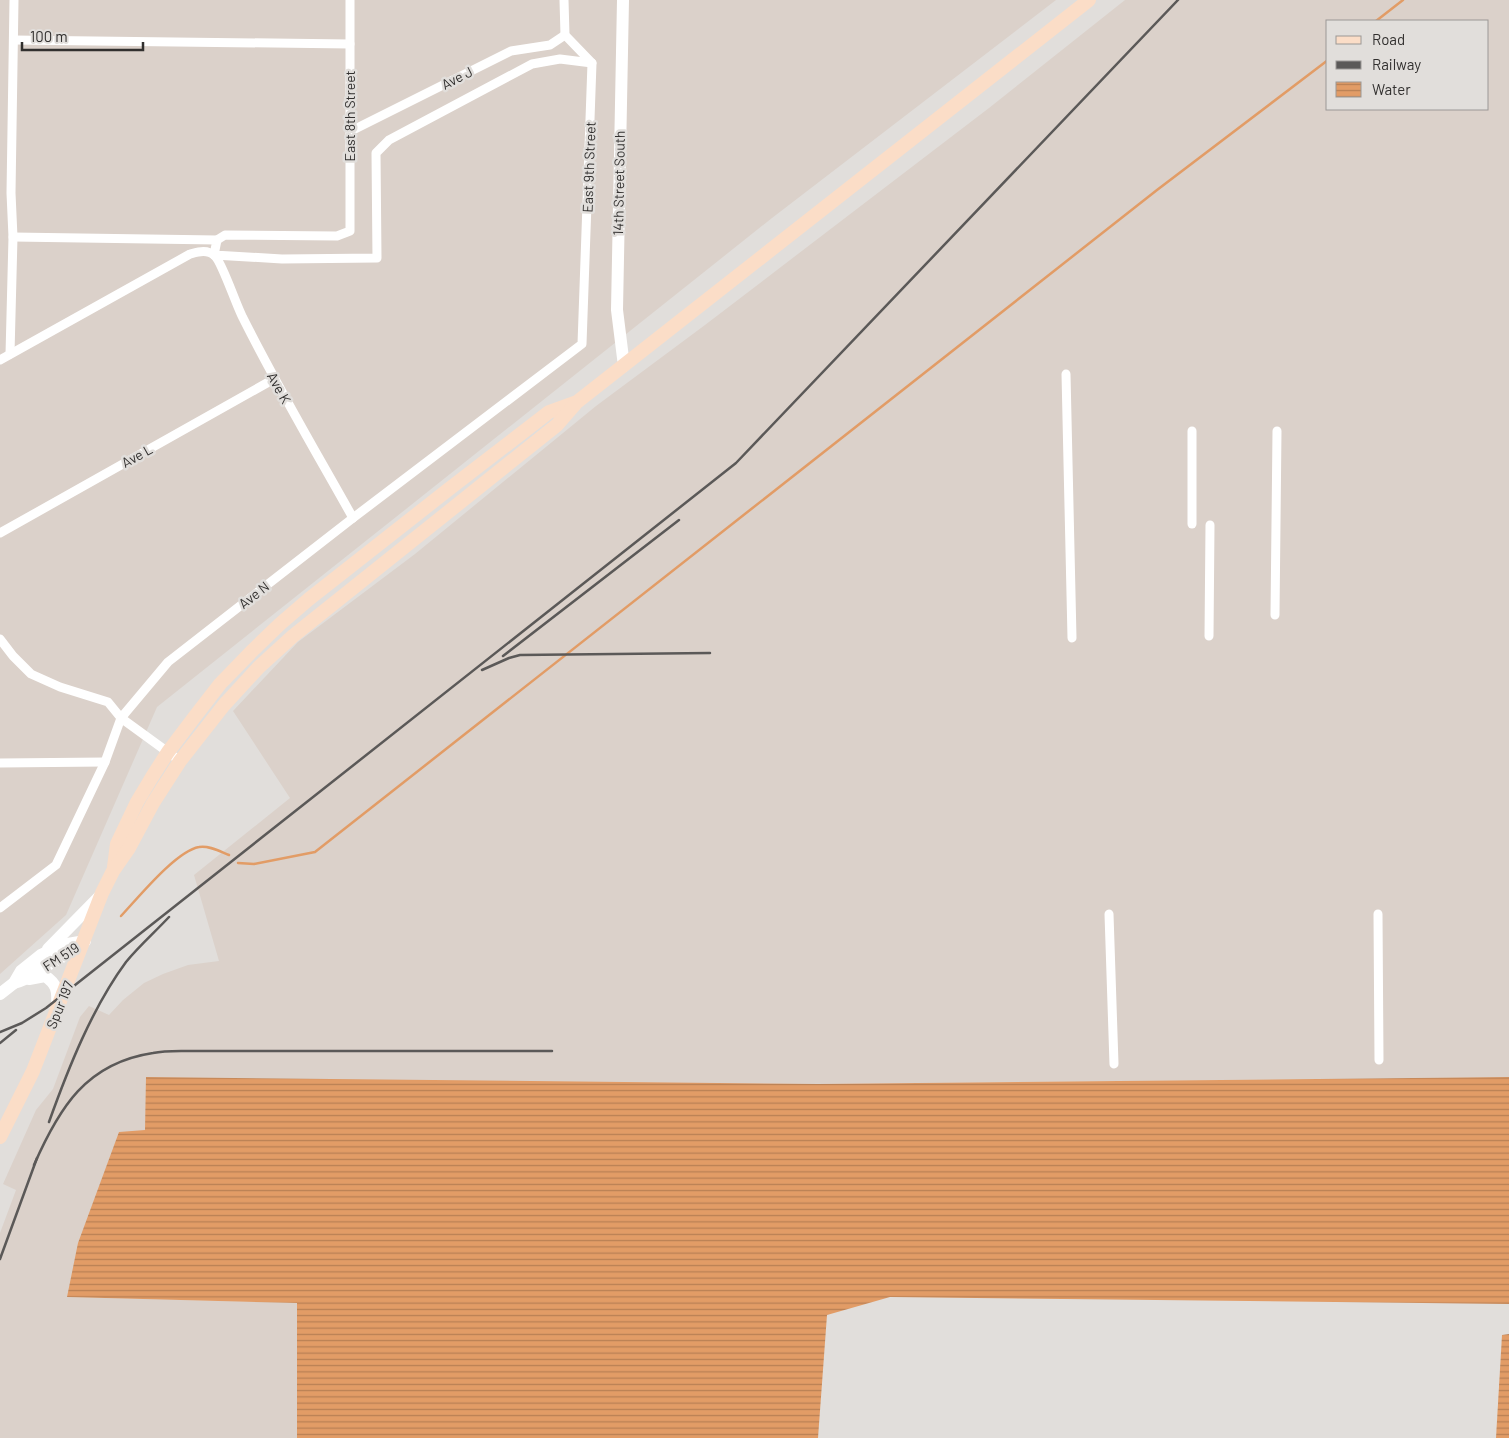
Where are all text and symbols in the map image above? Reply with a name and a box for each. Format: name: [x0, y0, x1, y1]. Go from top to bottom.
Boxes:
scale bar: [22, 20, 144, 52]
legend: [1326, 20, 1489, 110]
text: 100 m: [30, 27, 68, 45]
text: Road: [1372, 30, 1405, 48]
text: Railway: [1372, 55, 1421, 73]
street label: Ave J: [438, 63, 475, 93]
street label: East 8th Street: [341, 70, 358, 162]
text: Water: [1372, 80, 1411, 98]
street label: East 9th Street: [578, 121, 599, 213]
street label: 14th Street South: [609, 130, 628, 236]
street label: Ave K: [264, 369, 295, 407]
street label: Ave L: [118, 440, 155, 471]
street label: Ave N: [235, 577, 272, 612]
street label: FM 519: [39, 939, 82, 975]
street label: Spur 197: [42, 978, 77, 1031]

